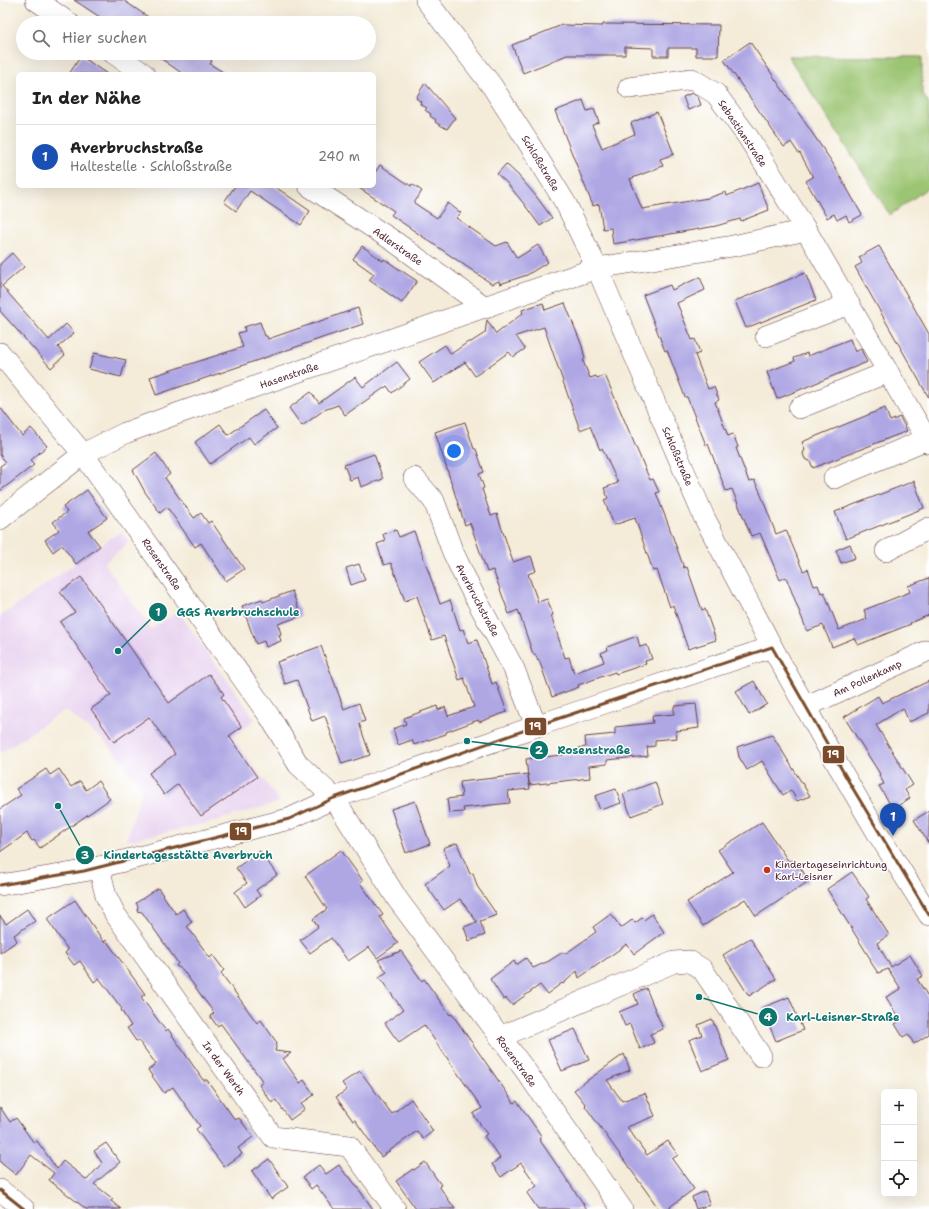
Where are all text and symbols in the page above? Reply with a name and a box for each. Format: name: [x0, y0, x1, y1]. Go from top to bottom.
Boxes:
search box: [16, 16, 376, 60]
icon: search: [30, 27, 52, 49]
text: Hier suchen: [62, 28, 147, 48]
text: In der Nähe: [32, 87, 141, 109]
street label: Sebastianstraße: [715, 97, 770, 170]
street label: Schloßstraße: [519, 133, 563, 194]
text: Averbruchstraße: [70, 138, 203, 158]
text: 1: [42, 148, 48, 165]
text: 240 m: [318, 148, 360, 165]
text: Haltestelle · Schloßstraße: [70, 158, 232, 175]
street label: Adlerstraße: [370, 225, 425, 268]
street label: Hasenstraße: [258, 359, 321, 392]
street label: Schloßstraße: [659, 424, 696, 488]
your location: [444, 441, 464, 461]
street label: Rosenstraße: [139, 536, 184, 593]
street label: Averbruchstraße: [453, 562, 502, 639]
callout: GGS Averbruchschule: [148, 601, 307, 624]
text: 1: [155, 604, 161, 620]
text: GGS Averbruchschule: [176, 605, 300, 620]
street label: Am Pollenkamp: [831, 657, 904, 700]
line badge: 19: [524, 717, 547, 736]
text: 19: [529, 719, 542, 734]
callout: Rosenstraße: [529, 739, 638, 762]
text: 2: [535, 742, 544, 758]
text: Rosenstraße: [558, 743, 631, 758]
line badge: 19: [822, 745, 845, 764]
text: 19: [827, 747, 840, 762]
pin: 1: [880, 803, 906, 836]
line badge: 19: [229, 822, 252, 841]
text: 19: [235, 824, 248, 839]
callout: Kindertagesstätte Averbruch: [75, 844, 280, 867]
text: 3: [81, 847, 89, 863]
text: Kindertagesstätte Averbruch: [103, 848, 273, 863]
place label: Kindertageseinrichtung Karl-Leisner: [775, 858, 887, 883]
marker: Kindertageseinrichtung Karl-Leisner: [762, 865, 772, 875]
callout: Karl-Leisner-Straße: [758, 1006, 907, 1029]
text: 4: [764, 1009, 773, 1025]
text: Karl-Leisner-Straße: [786, 1010, 900, 1025]
street label: Rosenstraße: [494, 1033, 540, 1090]
street label: In der Werth: [199, 1039, 248, 1098]
map controls: [881, 1089, 917, 1197]
button: +: [881, 1089, 917, 1125]
button: −: [881, 1125, 917, 1161]
button: locate: [881, 1161, 917, 1197]

